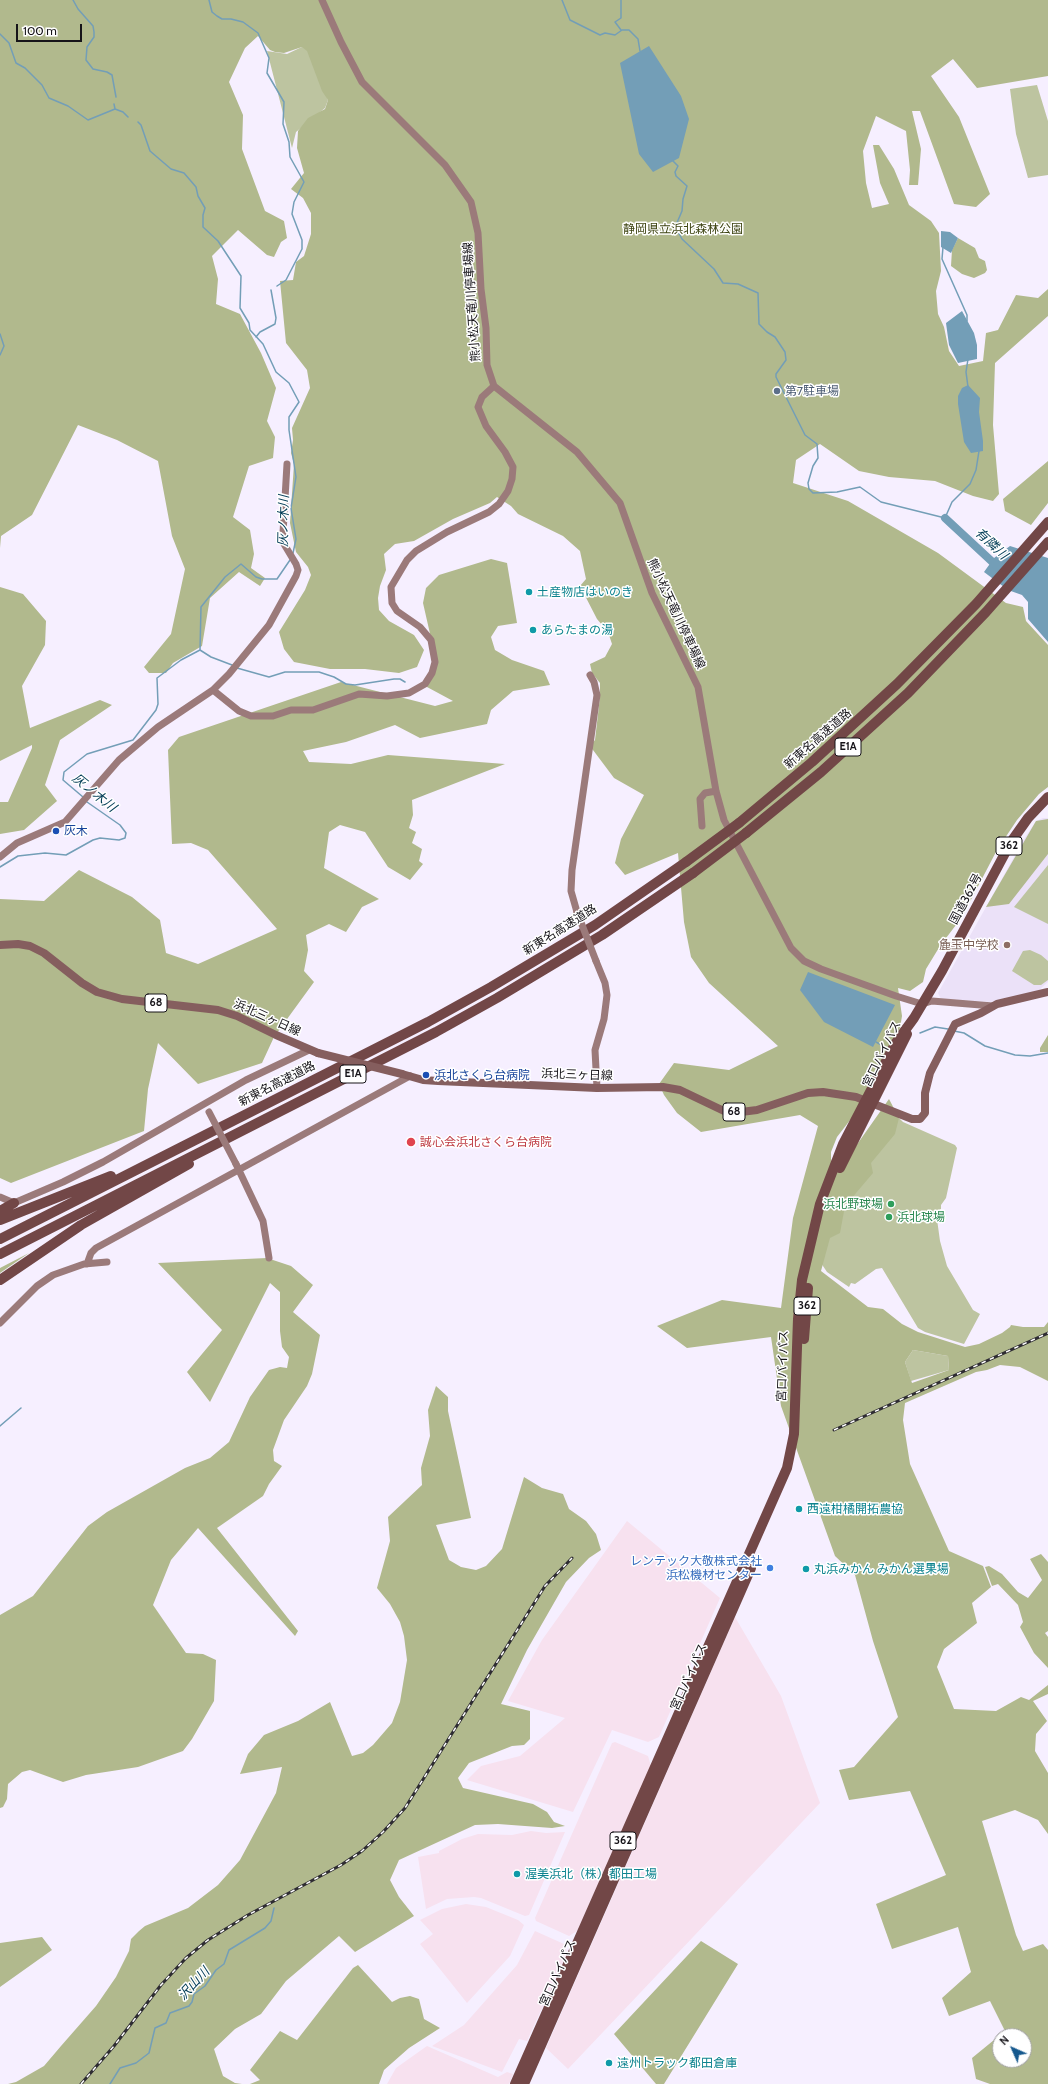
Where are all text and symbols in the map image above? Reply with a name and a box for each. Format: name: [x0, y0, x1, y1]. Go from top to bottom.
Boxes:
scale bar: [18, 16, 84, 42]
text: 100 m: [23, 23, 57, 38]
park label: 静岡県立浜北森林公園: [623, 222, 743, 236]
street label: 熊小松天竜川停車場線: [461, 242, 483, 362]
place label: 第7駐車場: [785, 384, 839, 398]
marker: 第7駐車場: [772, 386, 782, 396]
water label: 灰ノ木川: [276, 495, 292, 547]
water label: 有隣川: [971, 525, 1011, 563]
street label: 熊小松天竜川停車場線: [644, 557, 708, 671]
place label: 土産物店はいのき: [537, 585, 633, 599]
marker: 土産物店はいのき: [524, 587, 534, 597]
place label: あらたまの湯: [541, 623, 613, 637]
marker: あらたまの湯: [528, 625, 538, 635]
street label: 新東名高速道路: [782, 706, 854, 772]
road number: E1A: [835, 738, 861, 756]
water label: 灰ノ木川: [69, 771, 119, 815]
place label: 灰木: [64, 824, 88, 838]
marker: 灰木: [51, 826, 61, 836]
road number: 362: [996, 837, 1022, 855]
street label: 国道362号: [947, 871, 985, 927]
street label: 新東名高速道路: [521, 902, 599, 958]
place label: 麁玉中学校: [939, 938, 999, 952]
marker: 麁玉中学校: [1002, 940, 1012, 950]
road number: 68: [145, 994, 167, 1012]
street label: 浜北三ヶ日線: [231, 997, 303, 1039]
street label: 宮口バイパス: [860, 1018, 904, 1090]
street label: 新東名高速道路: [236, 1059, 318, 1109]
road number: E1A: [340, 1065, 366, 1083]
street label: 浜北三ヶ日線: [541, 1067, 613, 1083]
place label: 浜北さくら台病院: [434, 1068, 530, 1082]
marker: 浜北さくら台病院: [421, 1070, 431, 1080]
road number: 68: [723, 1103, 745, 1121]
place label: 誠心会浜北さくら台病院: [420, 1135, 552, 1149]
marker: 誠心会浜北さくら台病院: [405, 1136, 417, 1148]
place label: 浜北野球場: [823, 1197, 883, 1211]
marker: 浜北野球場: [886, 1199, 896, 1209]
place label: 浜北球場: [897, 1210, 945, 1224]
marker: 浜北球場: [884, 1212, 894, 1222]
road number: 362: [794, 1297, 820, 1315]
street label: 宮口バイパス: [775, 1330, 791, 1402]
place label: 西遠柑橘開拓農協: [807, 1502, 903, 1516]
marker: 西遠柑橘開拓農協: [794, 1504, 804, 1514]
place label: レンテック大敬株式会社 浜松機材センター: [630, 1554, 762, 1582]
place label: 丸浜みかん みかん選果場: [814, 1562, 949, 1576]
marker: レンテック大敬株式会社 浜松機材センター: [765, 1563, 775, 1573]
marker: 丸浜みかん みかん選果場: [801, 1564, 811, 1574]
street label: 宮口バイパス: [668, 1641, 710, 1713]
road number: 362: [610, 1832, 636, 1850]
place label: 渥美浜北（株）都田工場: [525, 1867, 657, 1881]
marker: 渥美浜北（株）都田工場: [512, 1869, 522, 1879]
street label: 宮口バイパス: [537, 1937, 579, 2009]
water label: 沢山川: [175, 1964, 213, 2004]
north arrow: [992, 2028, 1032, 2068]
text: N: [997, 2033, 1012, 2048]
place label: 遠州トラック都田倉庫: [617, 2056, 737, 2070]
marker: 遠州トラック都田倉庫: [604, 2058, 614, 2068]

